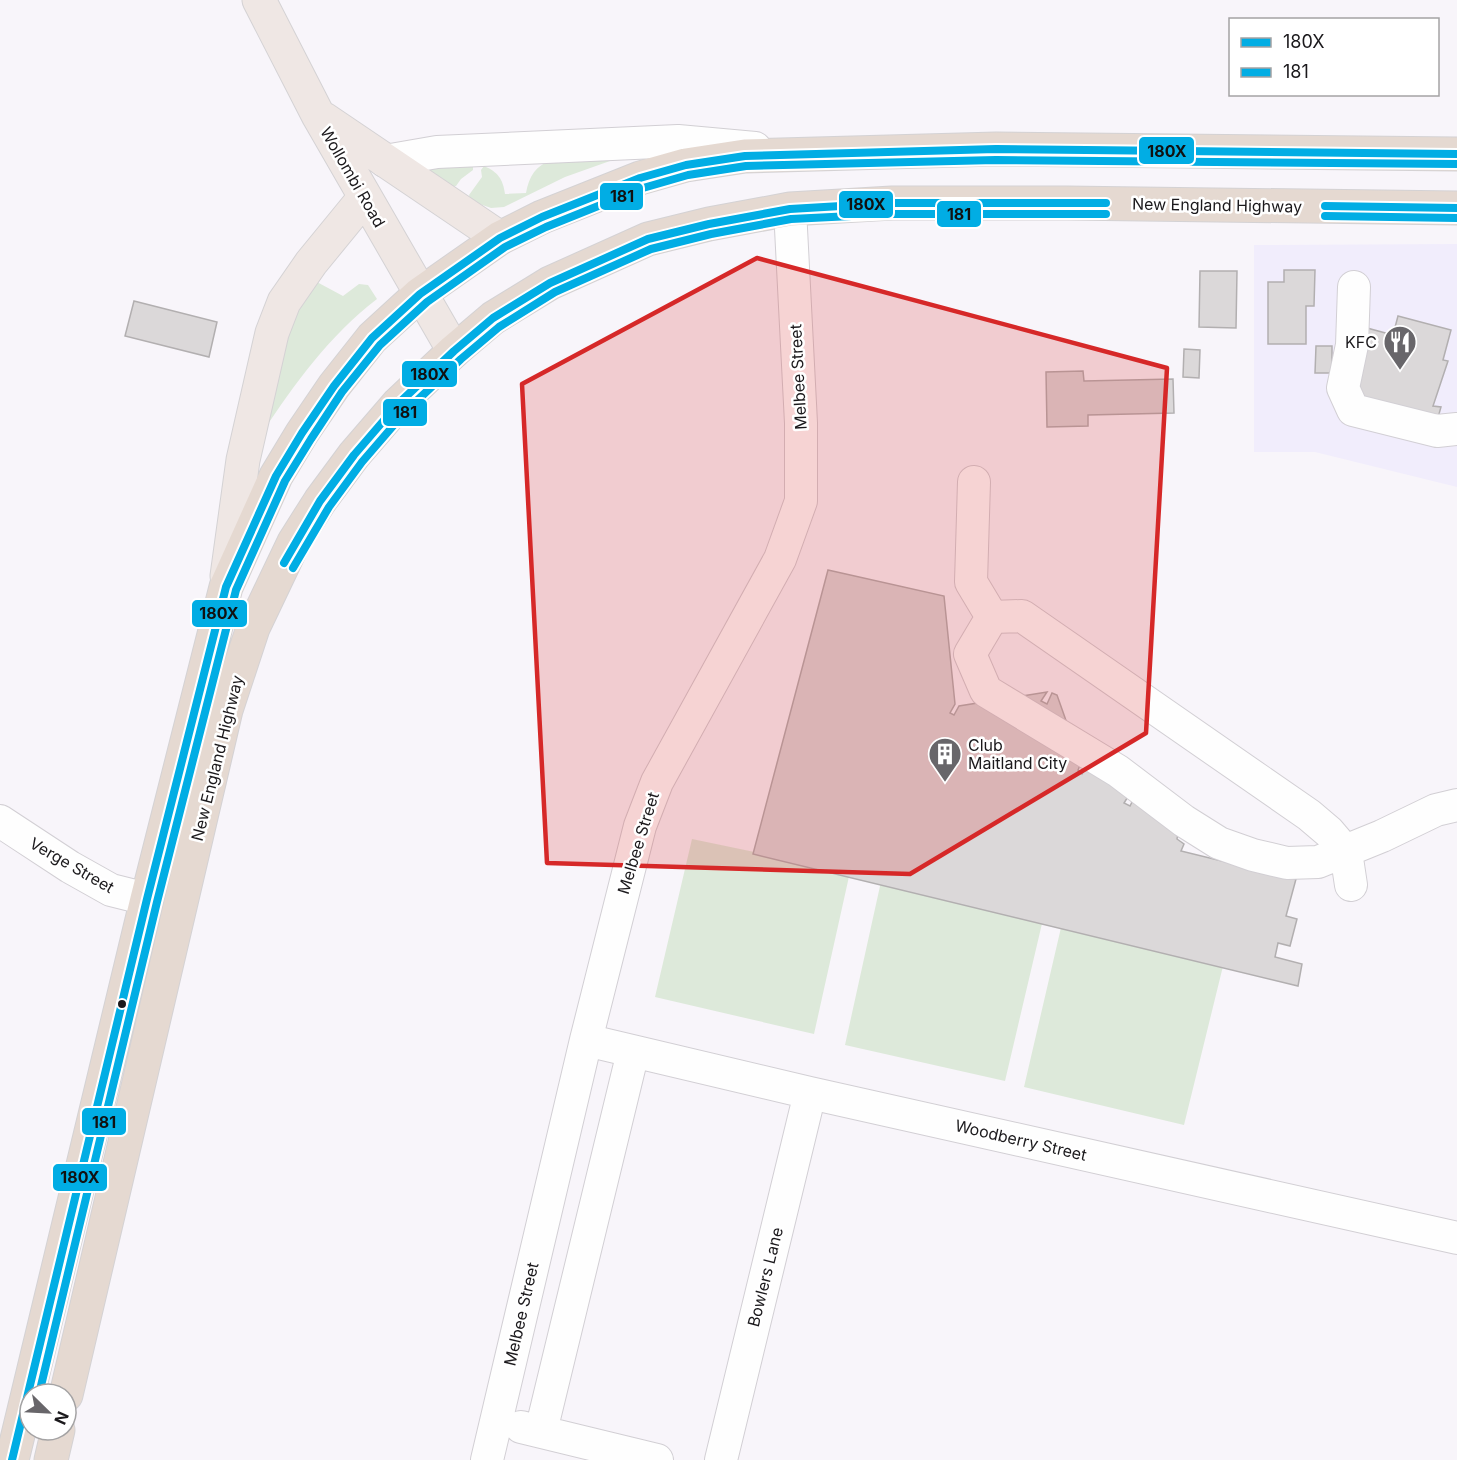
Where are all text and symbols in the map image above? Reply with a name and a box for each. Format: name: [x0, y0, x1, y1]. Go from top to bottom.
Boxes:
legend: [1229, 18, 1439, 96]
text: 180X: [1283, 31, 1324, 52]
text: 181: [1283, 61, 1309, 82]
street label: Wollombi Road: [316, 123, 390, 231]
line badge: 180X: [1138, 136, 1195, 165]
text: 180X: [1147, 141, 1187, 161]
line badge: 181: [599, 182, 644, 211]
text: 181: [610, 186, 634, 206]
line badge: 180X: [838, 190, 894, 219]
text: 180X: [846, 194, 886, 214]
street label: New England Highway: [1132, 194, 1302, 216]
line badge: 181: [936, 200, 982, 228]
text: 181: [947, 204, 971, 224]
street label: Melbee Street: [785, 324, 811, 430]
restaurant icon: KFC: [1382, 324, 1418, 371]
place label: KFC: [1345, 332, 1377, 352]
line badge: 180X: [401, 360, 458, 388]
text: 180X: [410, 364, 450, 384]
line badge: 181: [382, 398, 428, 427]
text: 181: [393, 402, 417, 422]
line badge: 180X: [191, 599, 248, 628]
text: 180X: [199, 603, 239, 623]
street label: New England Highway: [187, 673, 247, 843]
place label: Club Maitland City: [968, 735, 1067, 773]
building icon: Club Maitland City: [927, 736, 963, 783]
street label: Melbee Street: [613, 790, 663, 896]
street label: Verge Street: [26, 833, 118, 897]
unlabelled marker: [116, 998, 128, 1010]
line badge: 181: [81, 1107, 127, 1136]
text: 181: [92, 1112, 116, 1132]
street label: Woodberry Street: [953, 1115, 1089, 1165]
line badge: 180X: [52, 1163, 108, 1192]
text: 180X: [60, 1167, 100, 1187]
street label: Bowlers Lane: [743, 1225, 787, 1329]
street label: Melbee Street: [499, 1260, 543, 1368]
north arrow: [18, 1382, 78, 1442]
text: N: [50, 1408, 73, 1428]

